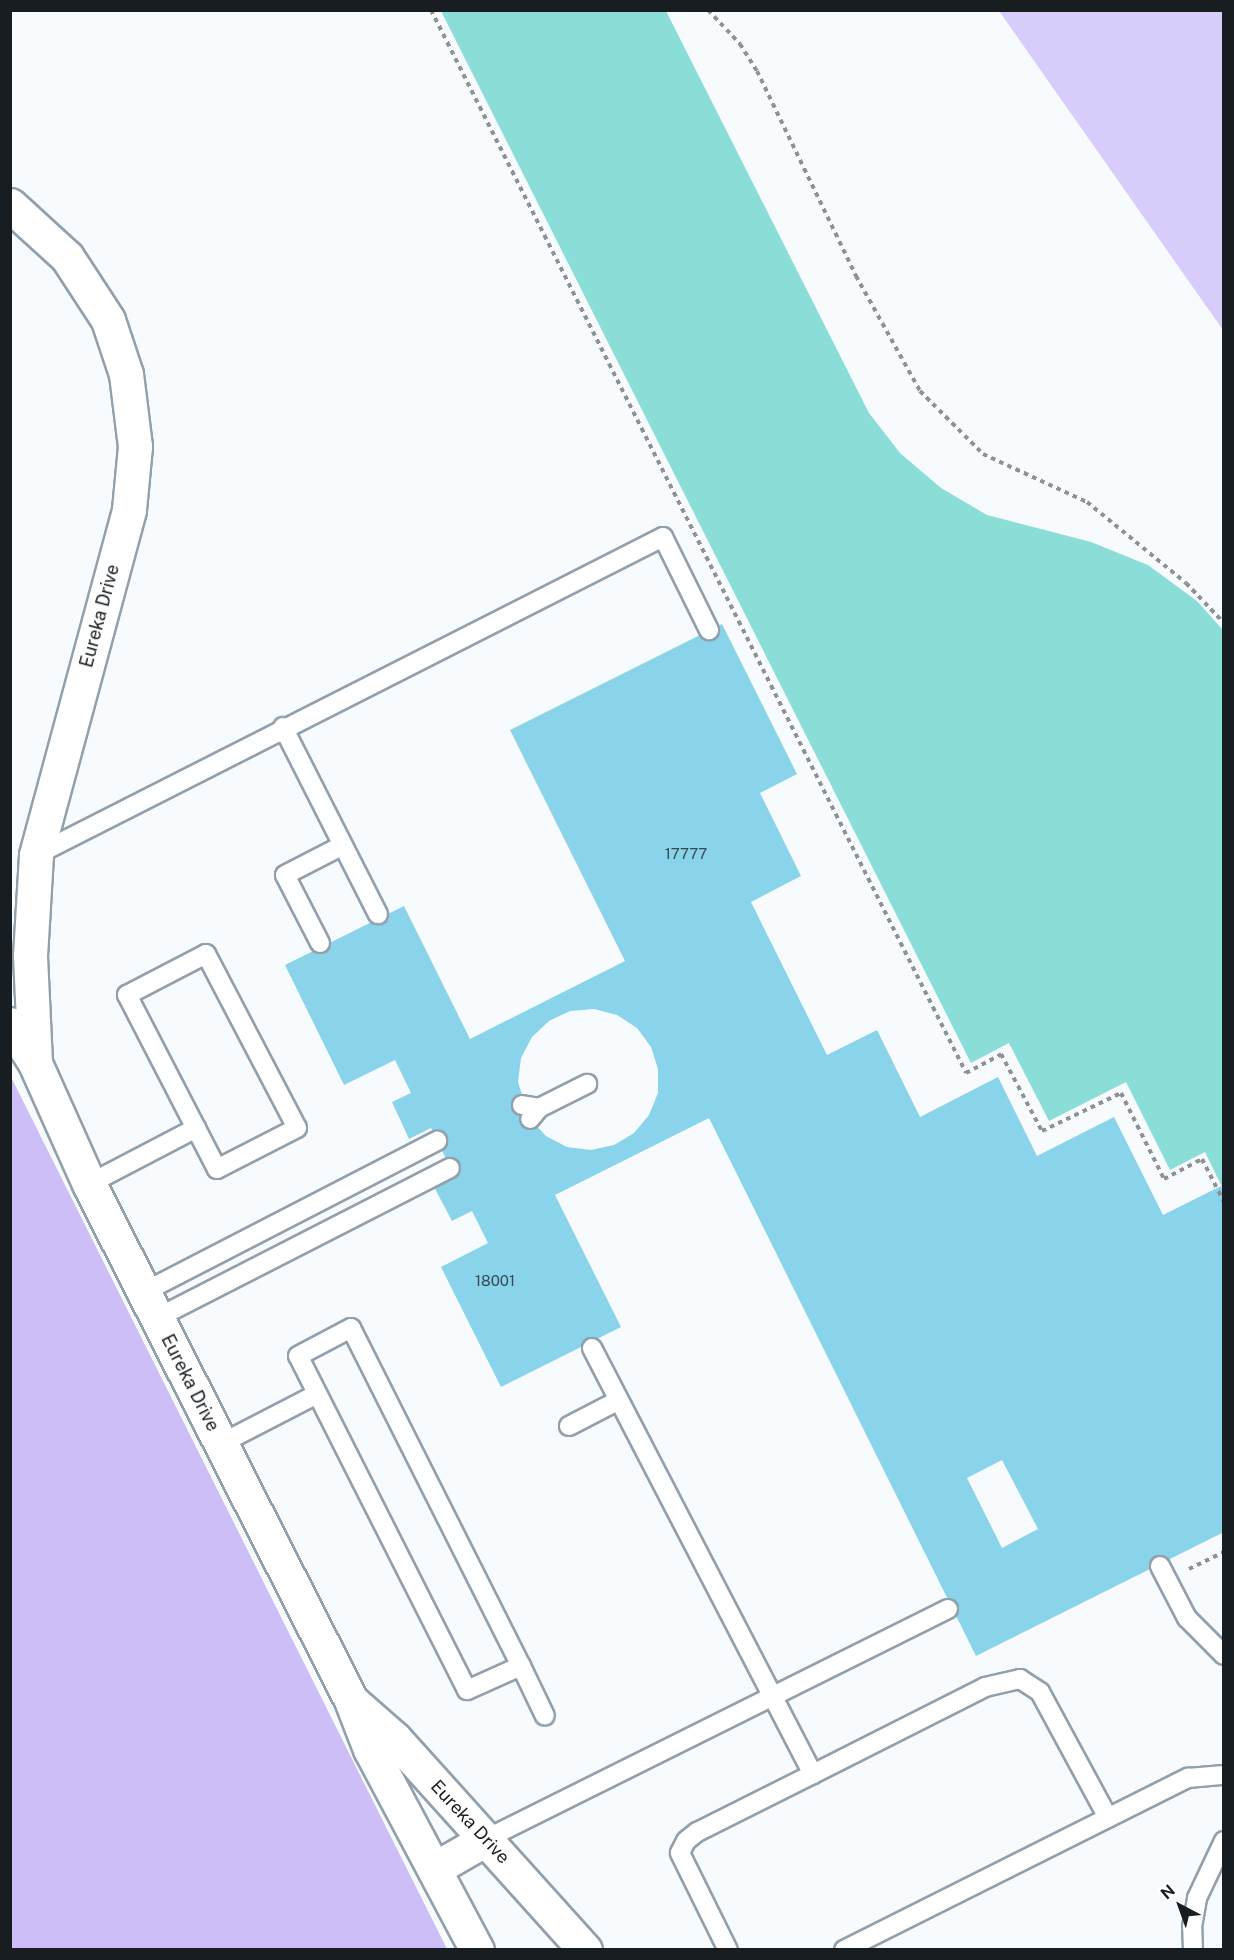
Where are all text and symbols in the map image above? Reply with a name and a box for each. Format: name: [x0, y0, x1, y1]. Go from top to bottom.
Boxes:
street label: Eureka Drive: [76, 562, 124, 670]
house number: 17777: [665, 845, 707, 863]
house number: 18001: [475, 1272, 515, 1290]
street label: Eureka Drive: [156, 1331, 224, 1435]
street label: Eureka Drive: [426, 1776, 514, 1868]
north arrow: [1150, 1876, 1210, 1936]
text: N: [1157, 1881, 1179, 1903]

